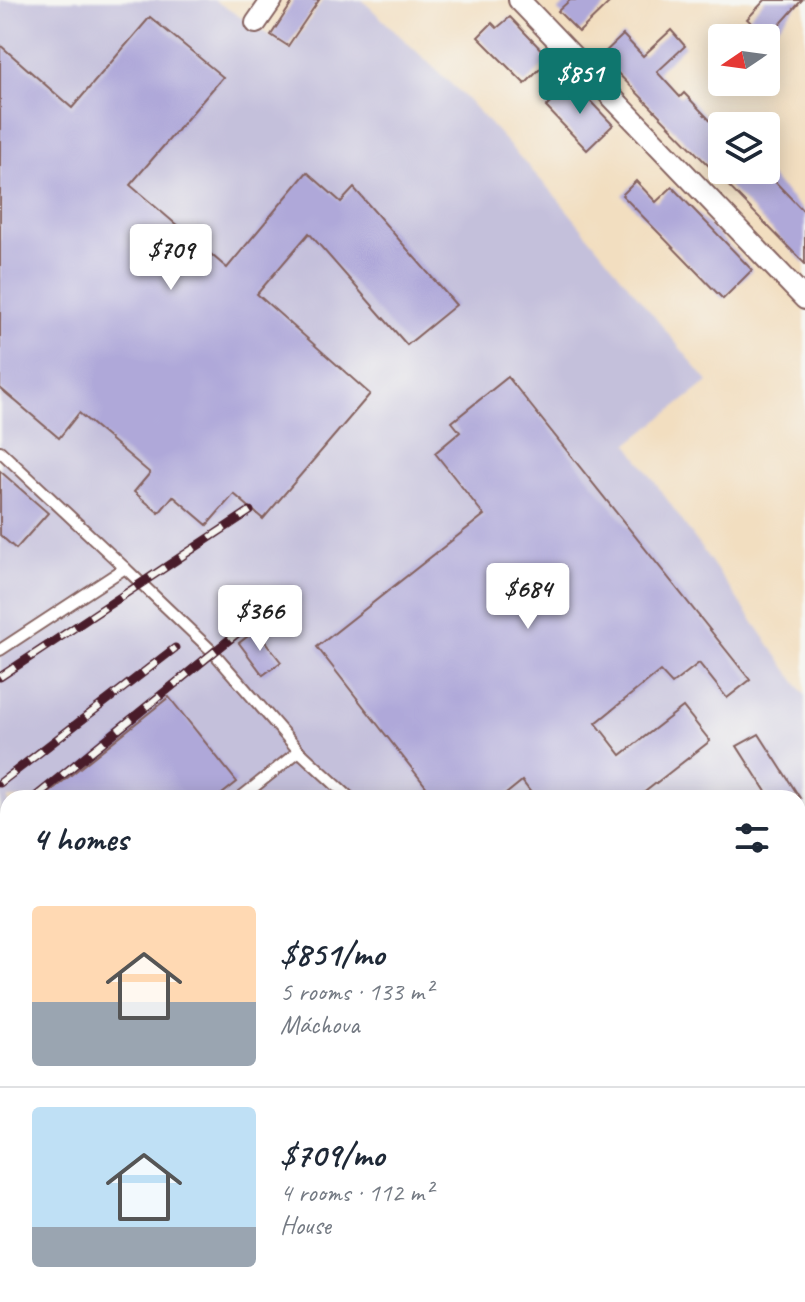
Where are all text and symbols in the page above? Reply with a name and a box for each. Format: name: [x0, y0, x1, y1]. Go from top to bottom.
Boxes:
north arrow: [708, 24, 780, 96]
map controls: [708, 24, 780, 184]
pin: $851: [533, 48, 627, 116]
text: $851: [557, 57, 603, 90]
button: layers: [708, 112, 780, 184]
pin: $709: [124, 224, 218, 292]
text: $709: [148, 233, 194, 266]
pin: $684: [481, 563, 575, 631]
text: $684: [504, 572, 552, 605]
pin: $366: [213, 585, 307, 653]
text: $366: [236, 594, 284, 627]
icon: filters: [730, 816, 774, 860]
text: 4 homes: [32, 817, 128, 860]
text: $851/mo: [280, 932, 384, 975]
icon: home: [96, 938, 192, 1034]
text: 5 rooms · 133 m²: [280, 975, 432, 1008]
text: Máchova: [280, 1008, 359, 1041]
text: $709/mo: [280, 1133, 384, 1176]
icon: home: [96, 1139, 192, 1235]
text: 4 rooms · 112 m²: [280, 1176, 432, 1209]
text: House: [280, 1209, 331, 1242]

